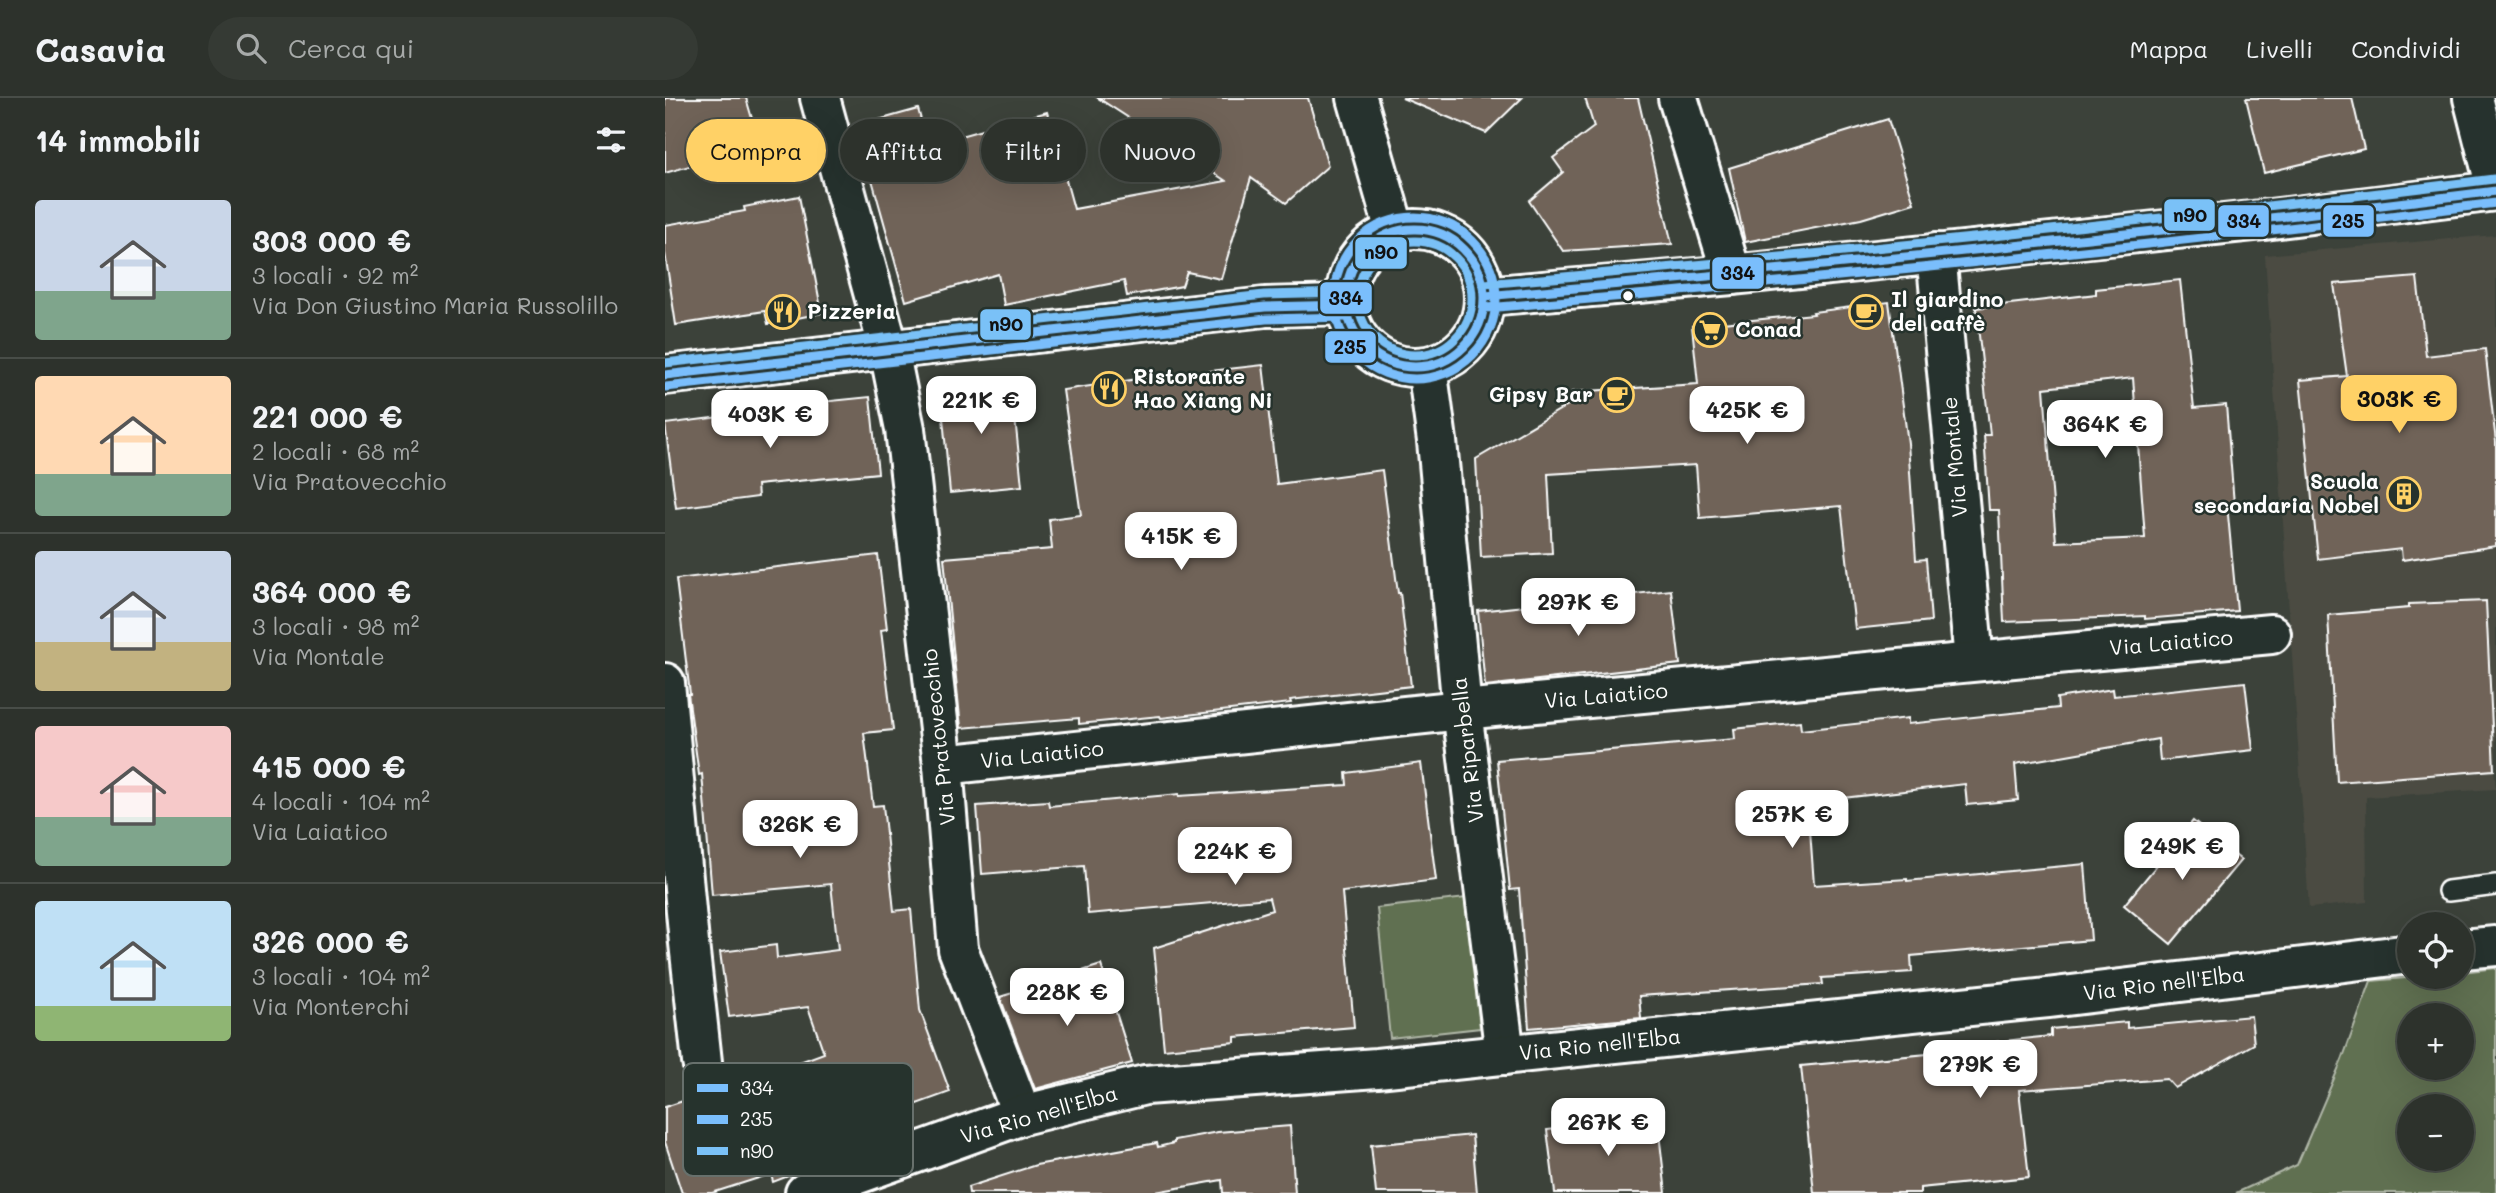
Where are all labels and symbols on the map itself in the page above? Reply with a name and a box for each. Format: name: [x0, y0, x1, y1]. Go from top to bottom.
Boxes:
line badge: n90: [2163, 198, 2216, 232]
text: n90: [2173, 202, 2207, 227]
line badge: 334: [2217, 204, 2270, 238]
line badge: 235: [2322, 204, 2375, 238]
text: 334: [2227, 208, 2261, 233]
text: 235: [2331, 208, 2365, 233]
line badge: n90: [1354, 236, 1408, 270]
text: n90: [1364, 239, 1398, 264]
line badge: 334: [1711, 256, 1765, 290]
text: 334: [1721, 260, 1755, 285]
line badge: 334: [1319, 281, 1373, 315]
text: 334: [1329, 285, 1363, 310]
place label: Il giardino del caffè: [1891, 285, 2004, 336]
unlabelled marker: [1621, 289, 1635, 303]
restaurant icon: Pizzeria: [764, 293, 802, 331]
cafe icon: Il giardino del caffè: [1847, 293, 1885, 331]
place label: Pizzeria: [807, 297, 896, 324]
line badge: n90: [979, 308, 1032, 341]
text: n90: [989, 311, 1023, 336]
supermarket icon: Conad: [1691, 311, 1729, 349]
place label: Conad: [1735, 315, 1802, 342]
line badge: 235: [1324, 330, 1377, 364]
text: 235: [1333, 334, 1367, 359]
place label: Ristorante Hao Xiang Ni: [1133, 362, 1273, 413]
restaurant icon: Ristorante Hao Xiang Ni: [1090, 370, 1128, 408]
pin: 221K €: [924, 376, 1038, 436]
cafe icon: Gipsy Bar: [1598, 376, 1636, 414]
pin: 303K €: [2342, 376, 2456, 435]
place label: Gipsy Bar: [1489, 380, 1593, 408]
pin: 425K €: [1690, 386, 1804, 446]
pin: 403K €: [713, 390, 827, 450]
street label: Via Montale: [1935, 396, 1972, 519]
pin: 364K €: [2048, 400, 2162, 460]
place label: Scuola secondaria Nobel: [2194, 467, 2379, 518]
building icon: Scuola secondaria Nobel: [2385, 475, 2423, 513]
pin: 415K €: [1124, 512, 1238, 572]
pin: 297K €: [1521, 578, 1635, 638]
street label: Via Laiatico: [2108, 623, 2234, 660]
street label: Via Pratovecchio: [915, 648, 960, 827]
street label: Via Riparbella: [1444, 676, 1489, 824]
street label: Via Laiatico: [1543, 676, 1669, 713]
street label: Via Laiatico: [979, 734, 1105, 773]
pin: 257K €: [1735, 790, 1849, 850]
pin: 326K €: [743, 800, 857, 860]
pin: 249K €: [2125, 822, 2239, 882]
pin: 224K €: [1178, 828, 1292, 887]
street label: Via Rio nell'Elba: [2082, 959, 2246, 1006]
pin: 228K €: [1010, 968, 1124, 1028]
street label: Via Rio nell'Elba: [1518, 1022, 1682, 1065]
pin: 279K €: [1923, 1040, 2037, 1100]
legend: [683, 1063, 913, 1176]
text: 334: [740, 1075, 773, 1100]
street label: Via Rio nell'Elba: [957, 1078, 1120, 1149]
pin: 267K €: [1551, 1098, 1665, 1158]
text: 235: [740, 1106, 773, 1131]
text: n90: [740, 1138, 774, 1163]

